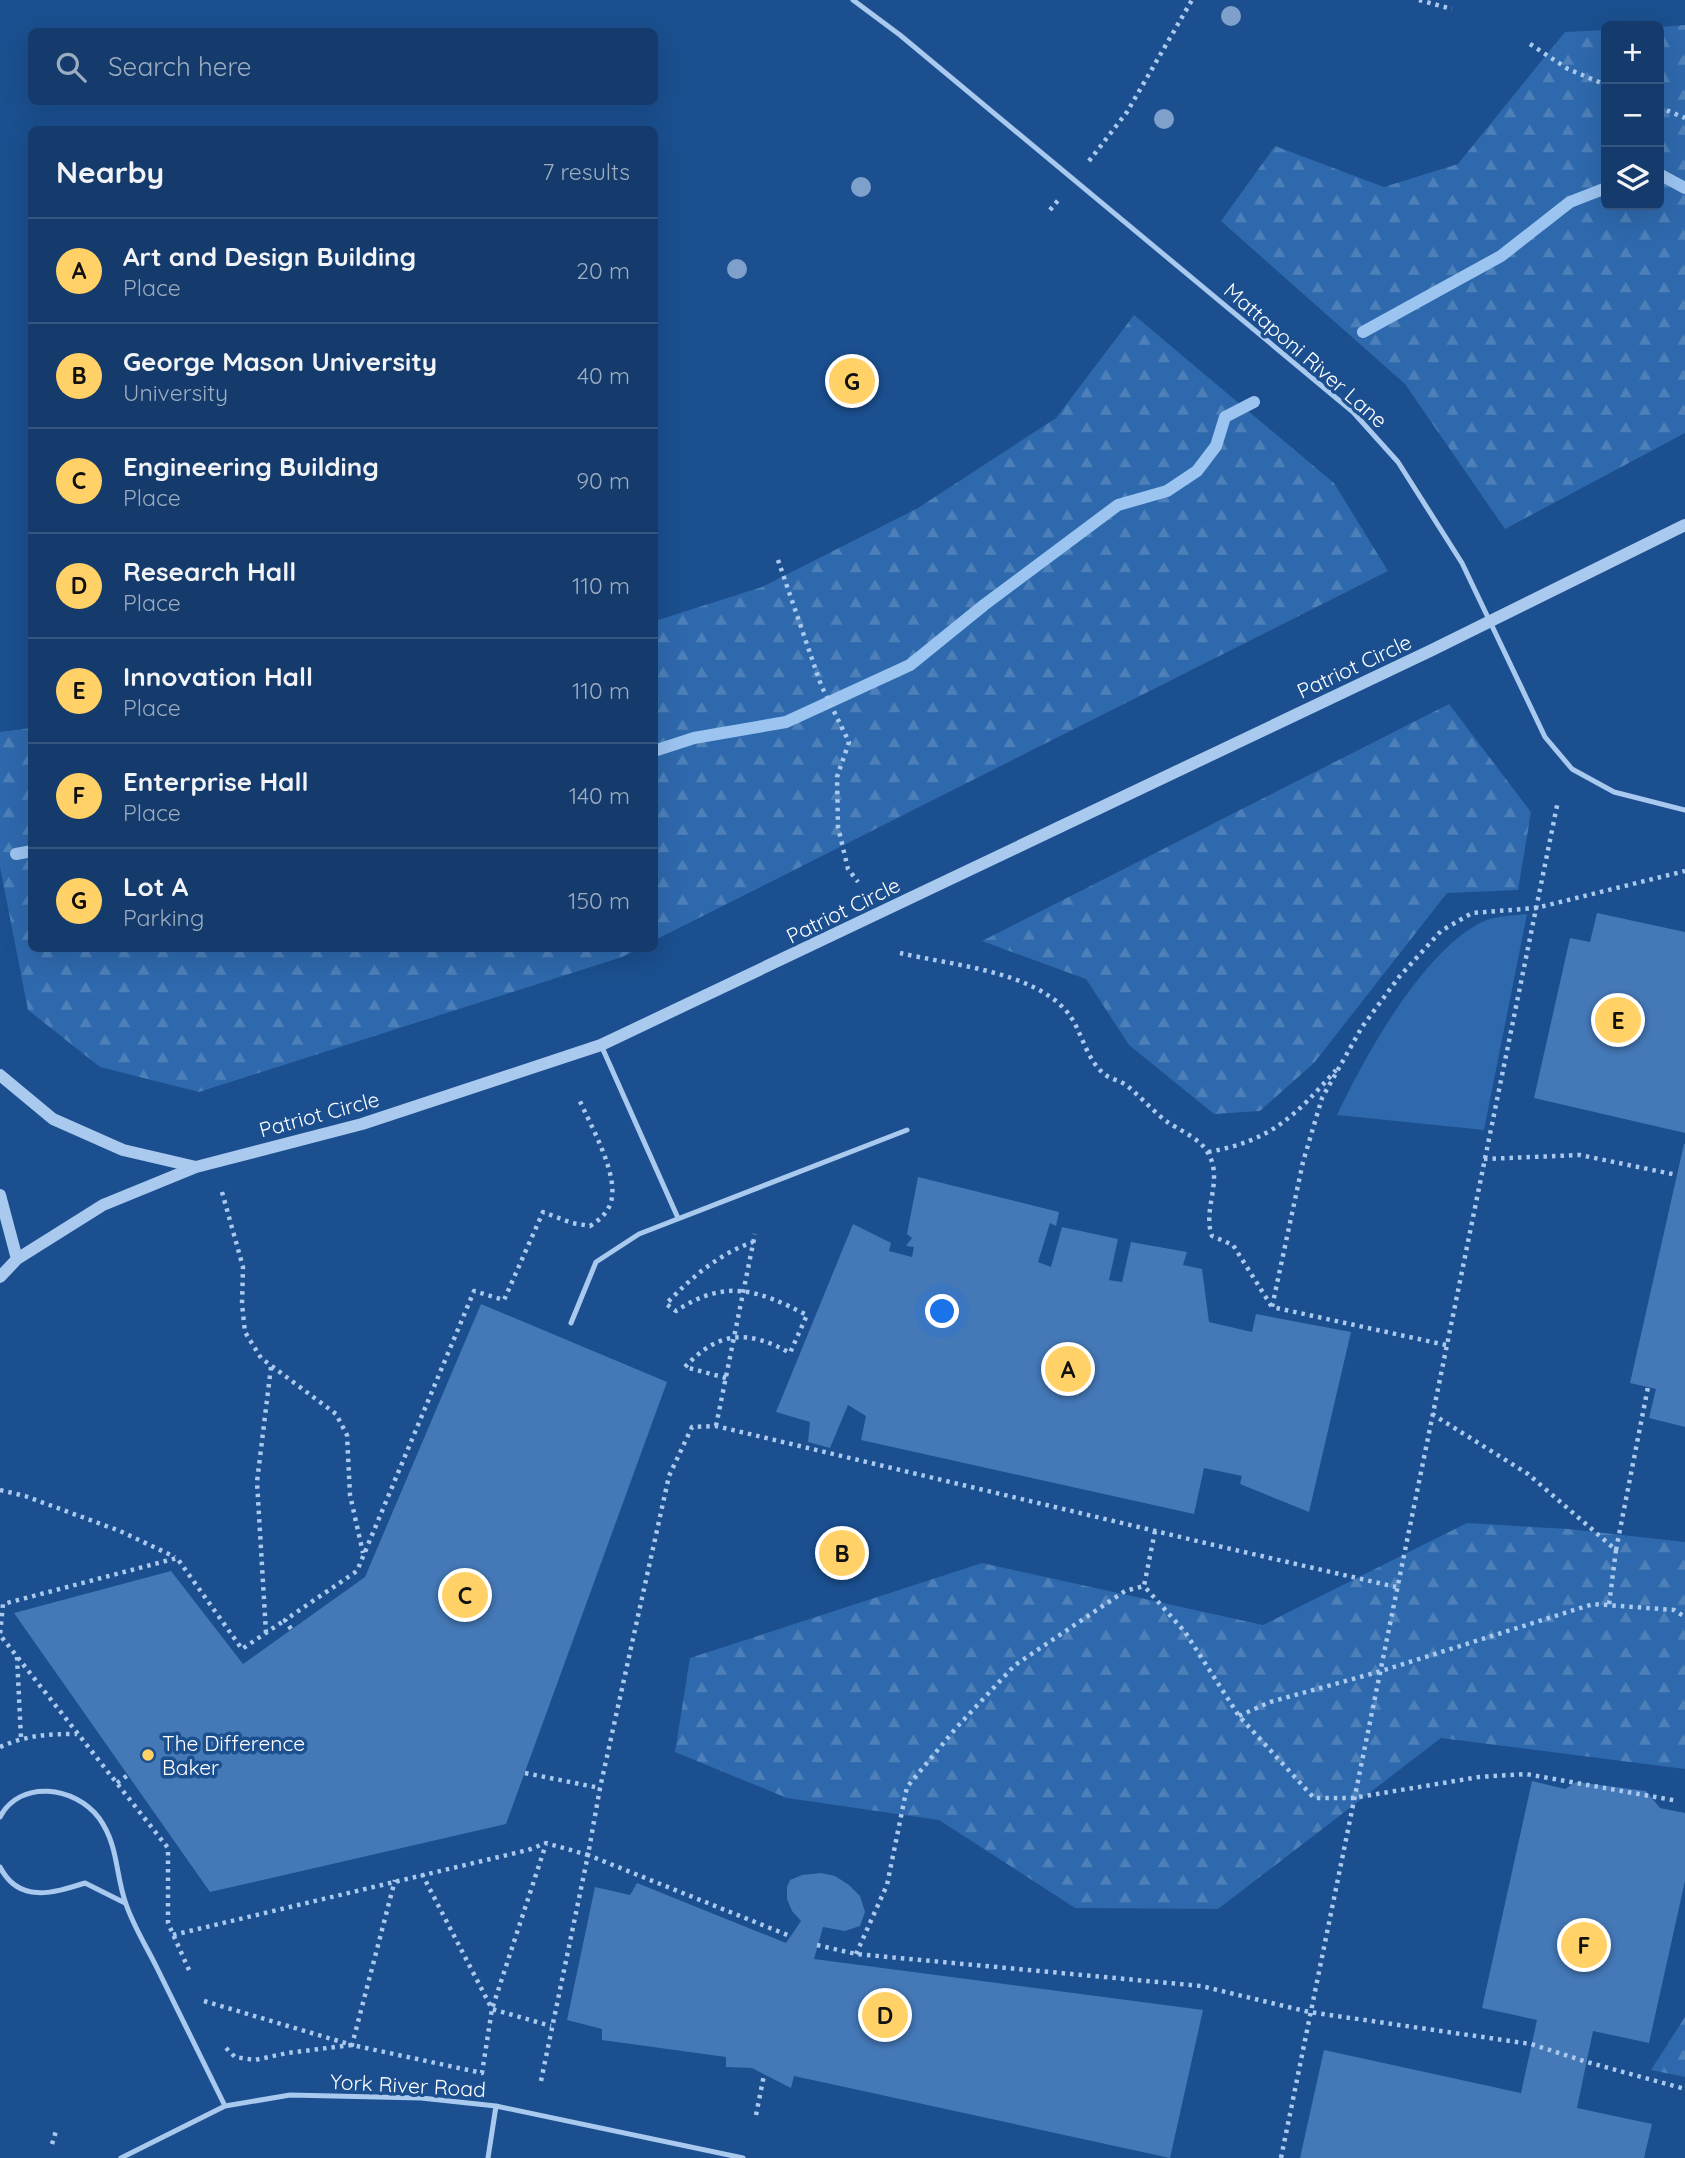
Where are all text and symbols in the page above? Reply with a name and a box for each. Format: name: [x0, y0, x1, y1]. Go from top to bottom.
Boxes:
map controls: [1601, 21, 1664, 210]
button: +: [1601, 21, 1664, 84]
search box: [28, 28, 658, 105]
icon: search: [52, 48, 90, 86]
text: Search here: [108, 50, 252, 83]
button: −: [1601, 84, 1664, 147]
button: layers: [1601, 147, 1664, 210]
text: Nearby: [56, 153, 164, 191]
text: 7 results: [542, 157, 630, 186]
text: Art and Design Building: [123, 240, 416, 273]
text: A: [72, 256, 86, 285]
text: 20 m: [576, 256, 630, 285]
text: Place: [123, 273, 181, 302]
street label: Mattaponi River Lane: [1219, 277, 1393, 433]
text: George Mason University: [123, 345, 437, 378]
pin: G: [829, 355, 875, 407]
text: B: [71, 361, 87, 390]
text: 40 m: [577, 361, 630, 390]
text: University: [123, 378, 228, 407]
text: Engineering Building: [123, 450, 379, 483]
text: C: [72, 466, 86, 495]
text: 90 m: [576, 466, 630, 495]
text: Place: [123, 483, 181, 512]
text: Research Hall: [123, 555, 296, 588]
text: D: [71, 571, 87, 600]
text: 110 m: [572, 571, 630, 600]
text: Place: [123, 588, 181, 617]
street label: Patriot Circle: [1293, 628, 1415, 704]
text: Innovation Hall: [123, 660, 313, 693]
text: E: [72, 676, 86, 705]
text: 110 m: [572, 676, 630, 705]
text: Place: [123, 693, 181, 722]
text: Enterprise Hall: [123, 765, 308, 798]
text: F: [73, 781, 85, 810]
text: 140 m: [569, 781, 630, 810]
text: Place: [123, 798, 181, 827]
text: Lot A: [123, 870, 188, 903]
street label: Patriot Circle: [782, 871, 904, 949]
text: G: [71, 886, 87, 915]
text: 150 m: [568, 886, 630, 915]
text: Parking: [123, 903, 204, 932]
pin: E: [1595, 994, 1641, 1046]
street label: Patriot Circle: [256, 1085, 382, 1143]
your location: [925, 1294, 959, 1328]
pin: A: [1045, 1343, 1091, 1395]
pin: B: [819, 1527, 865, 1579]
pin: C: [442, 1569, 488, 1621]
place label: The Difference Baker: [162, 1730, 305, 1780]
marker: The Difference Baker: [140, 1747, 156, 1763]
pin: F: [1561, 1919, 1607, 1971]
pin: D: [862, 1989, 908, 2041]
street label: York River Road: [329, 2068, 487, 2102]

